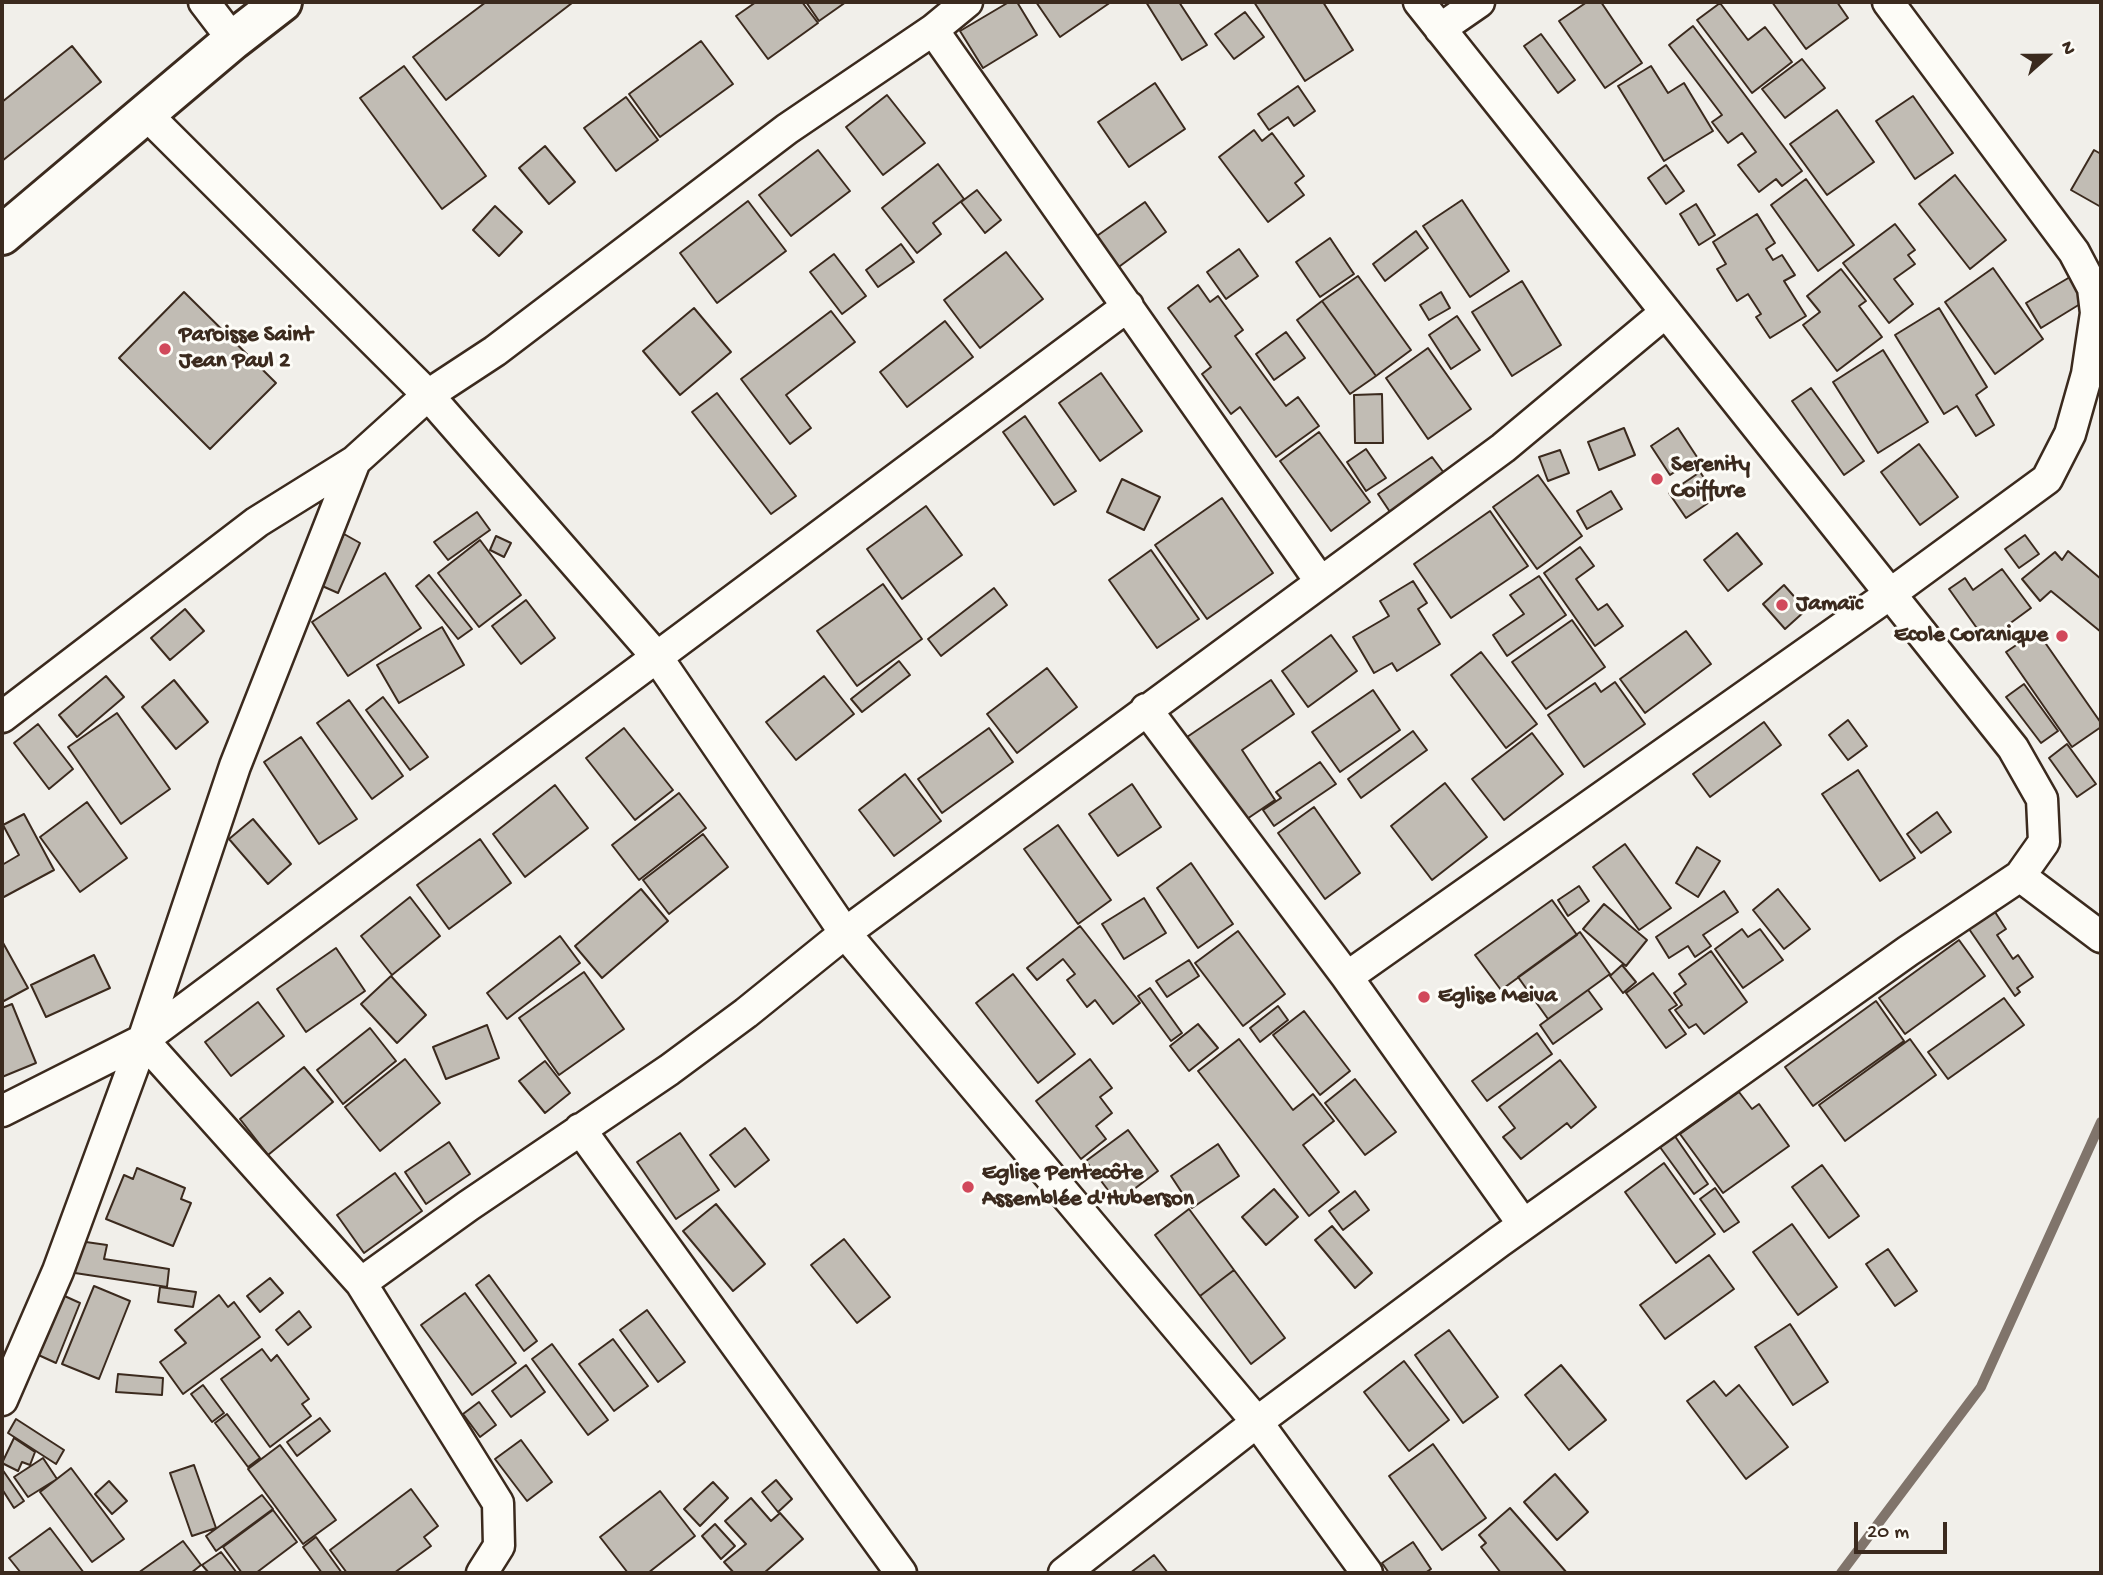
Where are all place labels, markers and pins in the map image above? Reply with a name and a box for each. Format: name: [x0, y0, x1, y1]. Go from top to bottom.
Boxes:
place label: Paroisse Saint Jean Paul 2: [179, 322, 313, 376]
marker: Paroisse Saint Jean Paul 2: [157, 341, 173, 357]
place label: Serenity Coiffure: [1671, 452, 1750, 506]
marker: Serenity Coiffure: [1649, 471, 1665, 487]
place label: Jamaïc: [1796, 591, 1863, 619]
marker: Jamaïc: [1774, 597, 1790, 613]
place label: Ecole Coranique: [1894, 622, 2048, 650]
marker: Ecole Coranique: [2054, 628, 2070, 644]
place label: Eglise Meiva: [1438, 983, 1557, 1011]
marker: Eglise Meiva: [1416, 989, 1432, 1005]
place label: Eglise Pentecôte Assemblée d'Huberson: [982, 1160, 1194, 1214]
marker: Eglise Pentecôte Assemblée d'Huberson: [960, 1179, 976, 1195]

